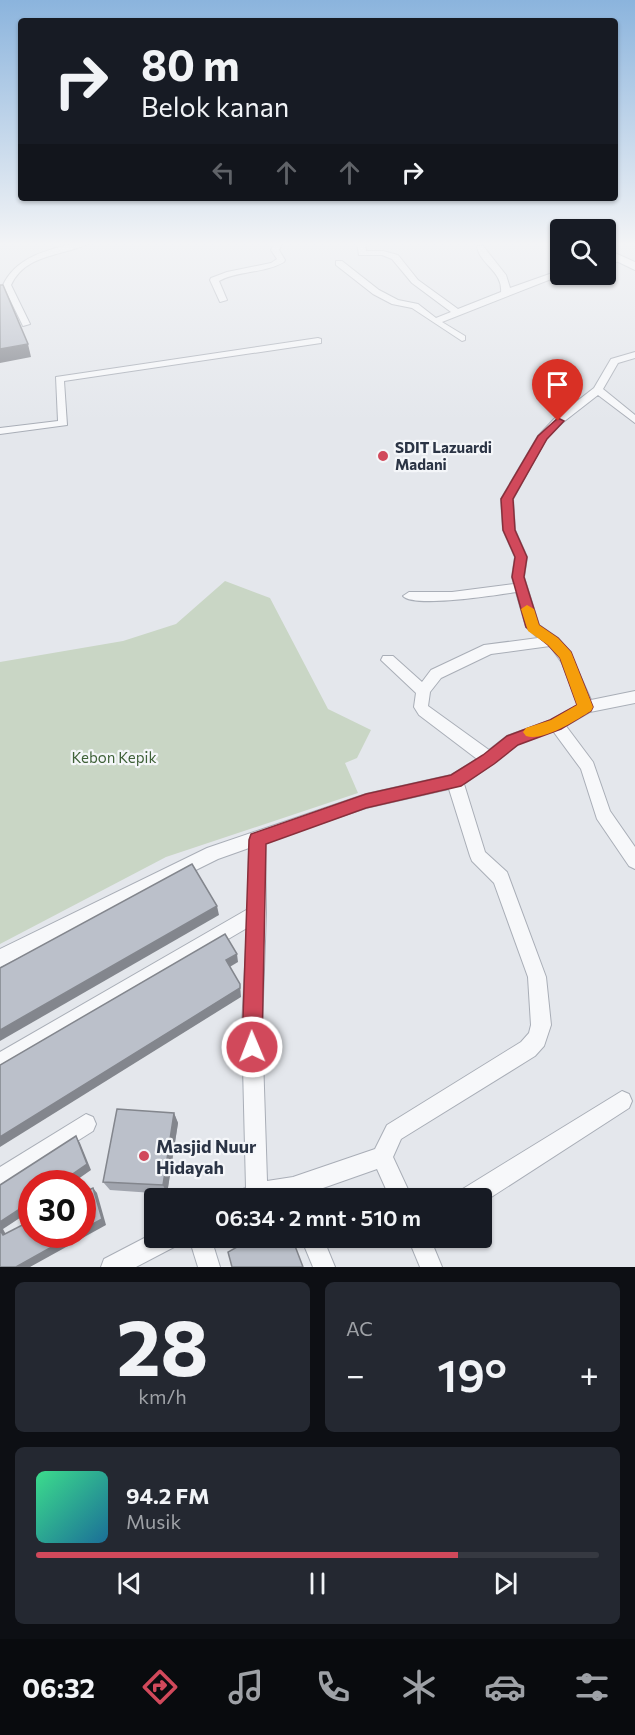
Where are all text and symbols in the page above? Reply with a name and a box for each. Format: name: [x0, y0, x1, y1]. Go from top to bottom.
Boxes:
text: 80 m: [141, 38, 240, 90]
icon: right: [42, 42, 120, 120]
text: Belok kanan: [141, 90, 289, 123]
icon: left: [207, 156, 240, 189]
icon: ahead: [270, 156, 303, 189]
icon: ahead: [333, 156, 366, 189]
icon: right: [396, 156, 429, 189]
map controls: [550, 219, 616, 285]
button: search: [550, 219, 616, 285]
pin: [532, 359, 583, 421]
icon: arrive: [541, 368, 574, 401]
place label: SDIT Lazuardi Madani: [395, 438, 492, 473]
marker: SDIT Lazuardi Madani: [376, 449, 390, 463]
park label: Kebon Kepik: [71, 748, 157, 766]
position arrow: [220, 1015, 284, 1079]
place label: Masjid Nuur Hidayah: [156, 1135, 257, 1178]
marker: Masjid Nuur Hidayah: [137, 1149, 151, 1163]
speed limit sign: 30: [18, 1170, 96, 1248]
text: 06:34 · 2 mnt · 510 m: [215, 1204, 421, 1231]
text: 28: [116, 1297, 209, 1392]
text: AC: [346, 1316, 373, 1340]
text: 19°: [437, 1346, 507, 1401]
text: −: [346, 1353, 365, 1394]
text: +: [580, 1353, 599, 1394]
text: km/h: [138, 1384, 187, 1408]
text: 94.2 FM: [126, 1482, 209, 1509]
text: Musik: [126, 1509, 181, 1533]
icon: previous: [113, 1567, 146, 1600]
icon: pause: [301, 1567, 334, 1600]
icon: next: [489, 1567, 522, 1600]
icon: directions: [139, 1666, 181, 1708]
icon: music: [225, 1666, 267, 1708]
icon: phone: [312, 1666, 354, 1708]
icon: climate: [398, 1666, 440, 1708]
icon: car: [484, 1666, 526, 1708]
icon: filters: [571, 1666, 613, 1708]
text: 06:32: [22, 1671, 95, 1704]

